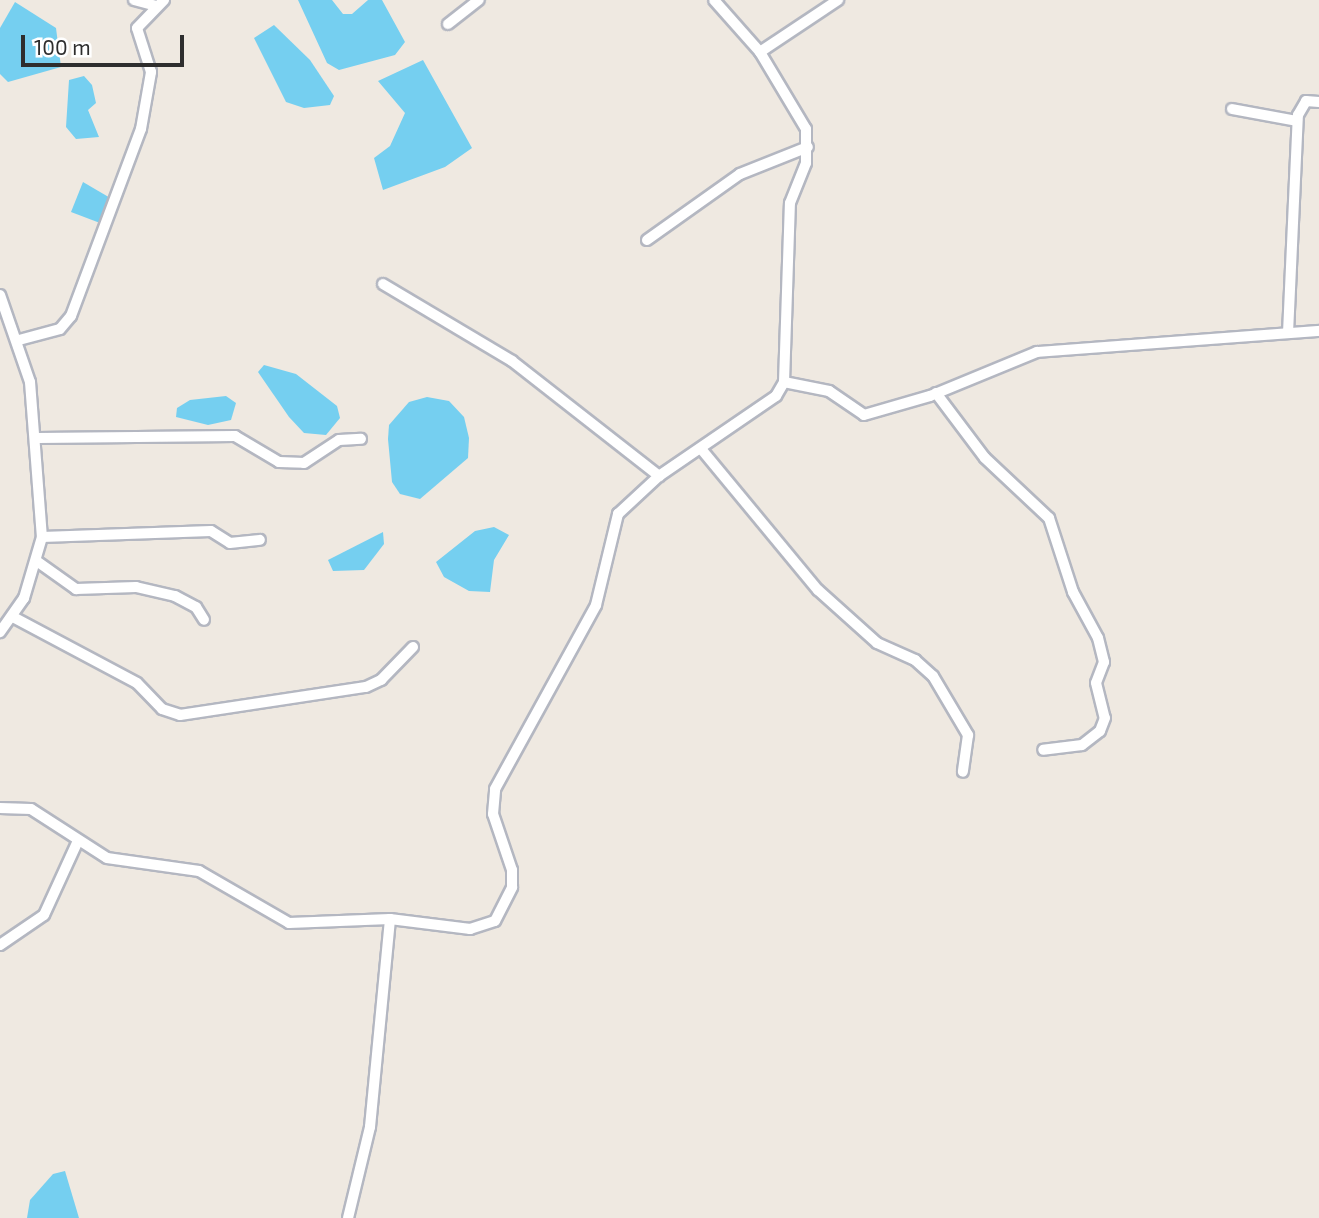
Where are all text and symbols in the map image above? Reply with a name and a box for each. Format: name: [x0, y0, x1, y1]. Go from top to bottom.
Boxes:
scale bar: [24, 21, 187, 65]
text: 100 m: [34, 34, 91, 59]

